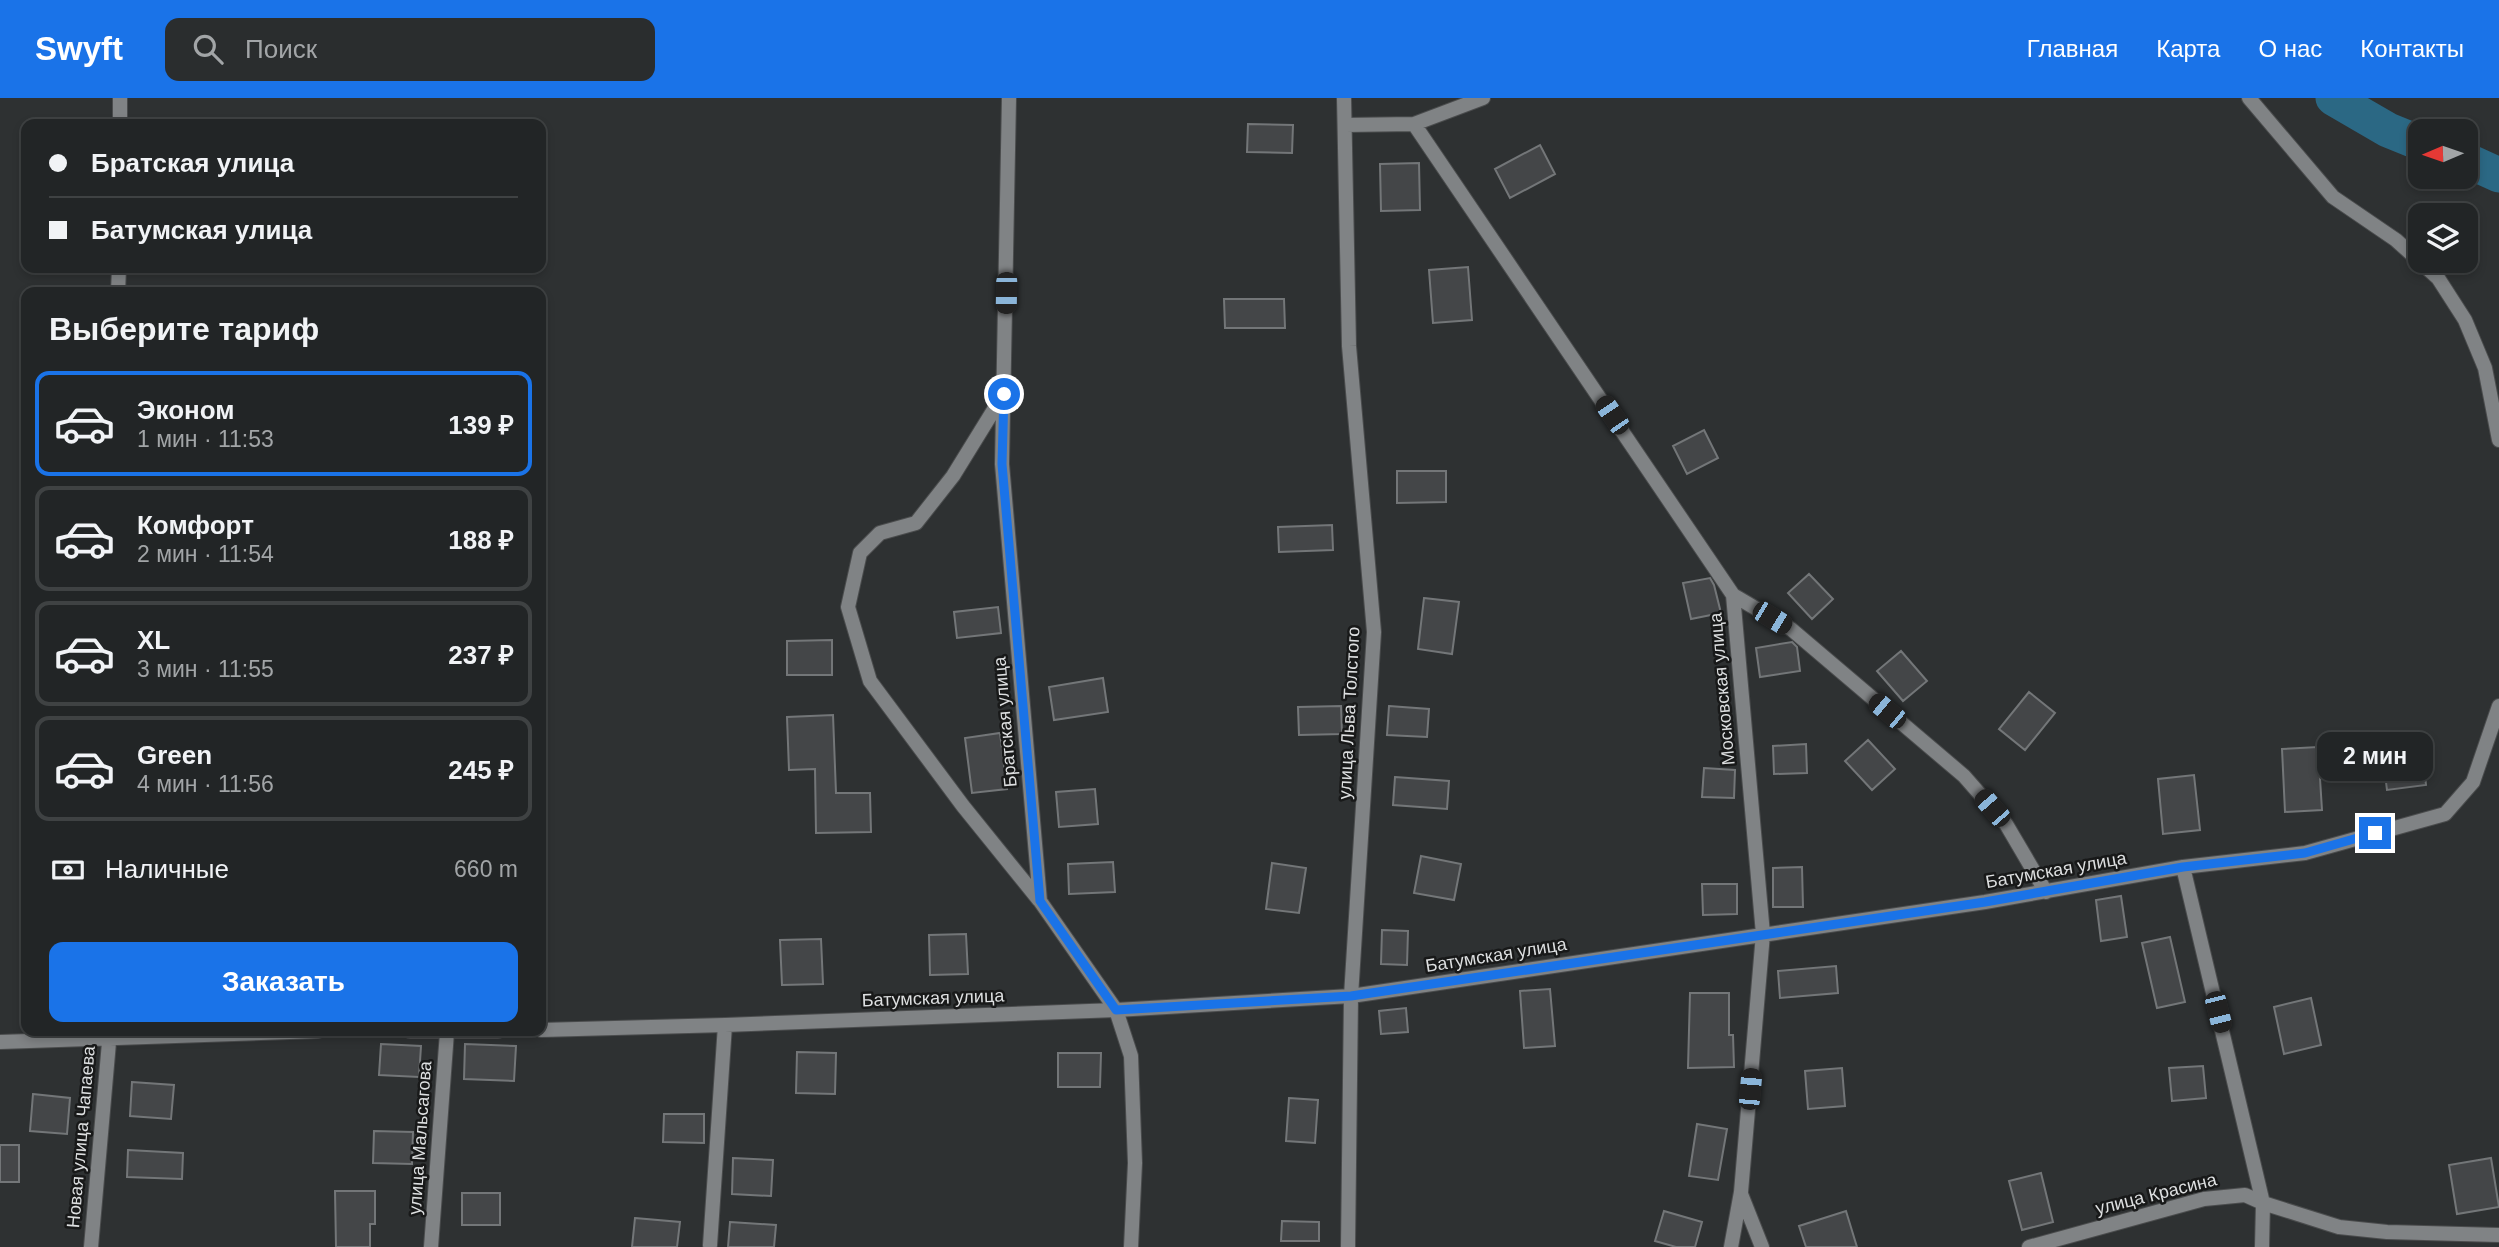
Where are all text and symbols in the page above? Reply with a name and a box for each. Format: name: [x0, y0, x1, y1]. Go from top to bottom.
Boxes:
search box: [165, 18, 655, 81]
text: Swyft: [35, 30, 123, 67]
icon: search: [189, 30, 227, 68]
text: Поиск: [245, 34, 317, 64]
text: Главная: [2027, 35, 2118, 62]
text: Карта: [2156, 35, 2220, 62]
text: О нас: [2258, 35, 2322, 62]
text: Контакты: [2360, 35, 2464, 62]
north arrow: [2408, 119, 2478, 189]
map controls: [2408, 119, 2478, 273]
text: Братская улица: [91, 148, 294, 178]
button: layers: [2408, 203, 2478, 273]
text: Батумская улица: [91, 215, 312, 245]
car: [996, 272, 1017, 314]
text: Выберите тариф: [49, 311, 319, 347]
route start: [988, 378, 1020, 410]
icon: car: [53, 392, 116, 455]
car: [1592, 392, 1633, 438]
text: Эконом: [137, 395, 235, 425]
text: 139 ₽: [448, 410, 514, 440]
text: 1 мин · 11:53: [137, 426, 274, 452]
icon: car: [53, 507, 116, 570]
text: Комфорт: [137, 510, 254, 540]
text: 188 ₽: [448, 525, 514, 555]
text: 2 мин · 11:54: [137, 541, 274, 567]
car: [1749, 598, 1796, 638]
street label: Московская улица: [1705, 611, 1739, 766]
icon: car: [53, 622, 116, 685]
text: XL: [137, 625, 170, 655]
street label: улица Льва Толстого: [1334, 626, 1364, 800]
text: 237 ₽: [448, 640, 514, 670]
street label: Братская улица: [989, 655, 1021, 788]
text: 3 мин · 11:55: [137, 656, 274, 682]
car: [1865, 689, 1910, 733]
callout: 2 мин: [2317, 732, 2433, 780]
icon: car: [53, 737, 116, 800]
text: Green: [137, 740, 212, 770]
text: 2 мин: [2343, 743, 2407, 769]
text: 245 ₽: [448, 755, 514, 785]
text: 4 мин · 11:56: [137, 771, 274, 797]
car: [1971, 785, 2014, 831]
route end: [2359, 817, 2391, 849]
street label: Батумская улица: [1984, 848, 2129, 892]
icon: cash: [49, 851, 87, 889]
text: Наличные: [105, 854, 229, 884]
text: 660 m: [454, 856, 518, 882]
street label: Батумская улица: [1424, 934, 1569, 976]
button: Заказать: [49, 942, 518, 1022]
street label: Батумская улица: [861, 985, 1006, 1010]
car: [2203, 989, 2234, 1035]
street label: Новая улица Чапаева: [63, 1044, 99, 1229]
street label: улица Мальсагова: [405, 1059, 435, 1216]
car: [1738, 1067, 1763, 1111]
street label: улица Красина: [2093, 1169, 2220, 1219]

